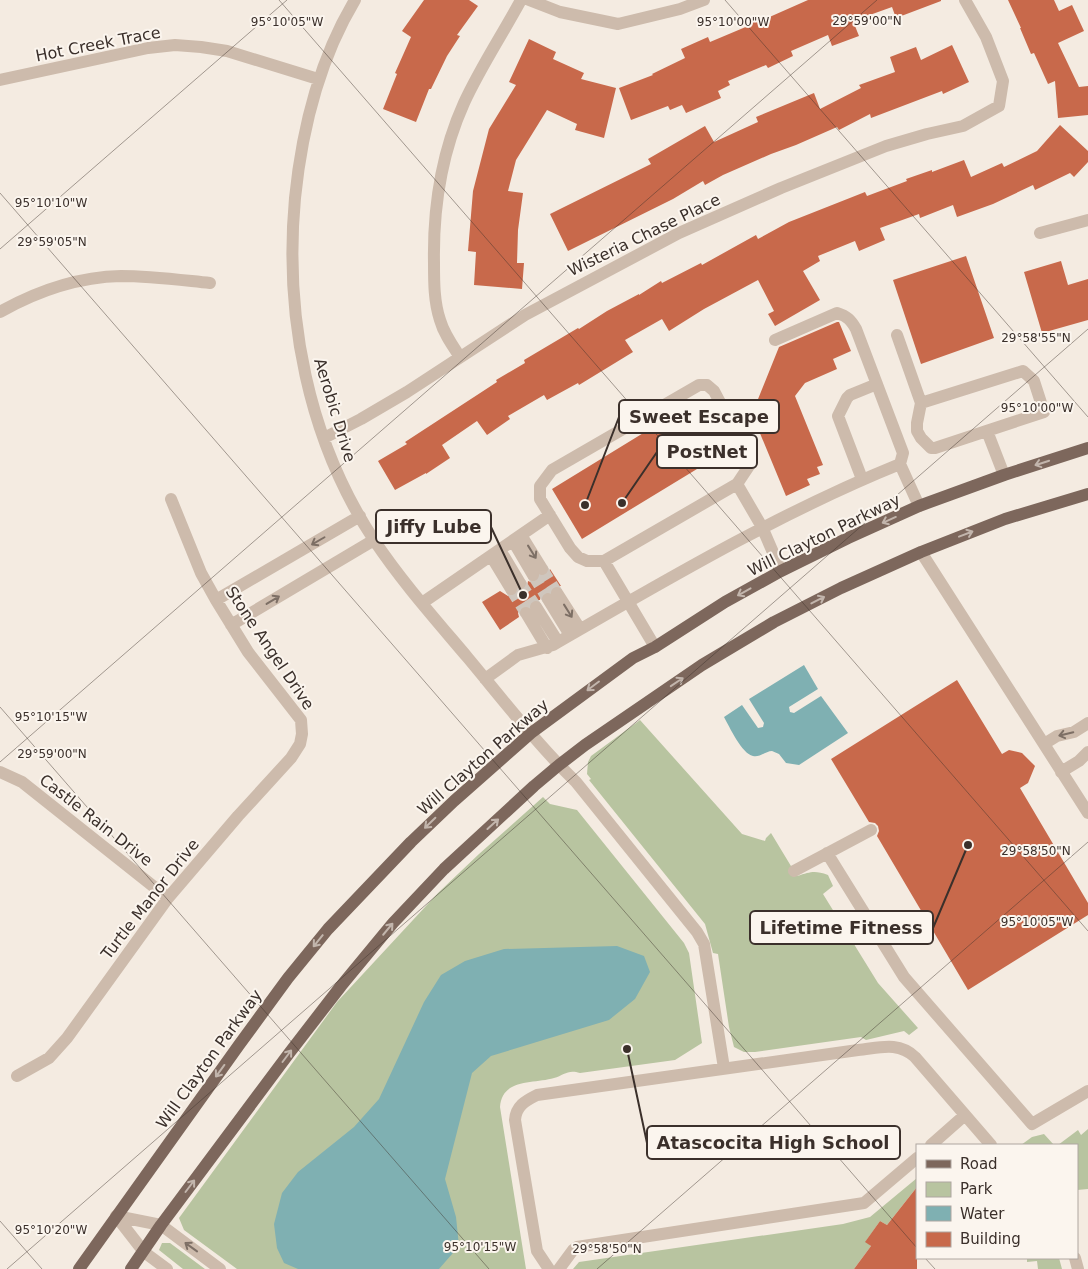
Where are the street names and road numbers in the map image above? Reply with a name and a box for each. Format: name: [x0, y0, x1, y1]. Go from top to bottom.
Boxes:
street label: Hot Creek Trace: [34, 23, 162, 65]
street label: Wisteria Chase Place: [565, 190, 723, 280]
street label: Aerobic Drive: [310, 356, 360, 464]
street label: Will Clayton Parkway: [745, 490, 903, 580]
street label: Stone Angel Drive: [222, 583, 318, 713]
street label: Will Clayton Parkway: [414, 695, 552, 819]
street label: Castle Rain Drive: [36, 770, 156, 870]
street label: Turtle Manor Drive: [96, 835, 203, 964]
street label: Will Clayton Parkway: [152, 986, 266, 1132]

